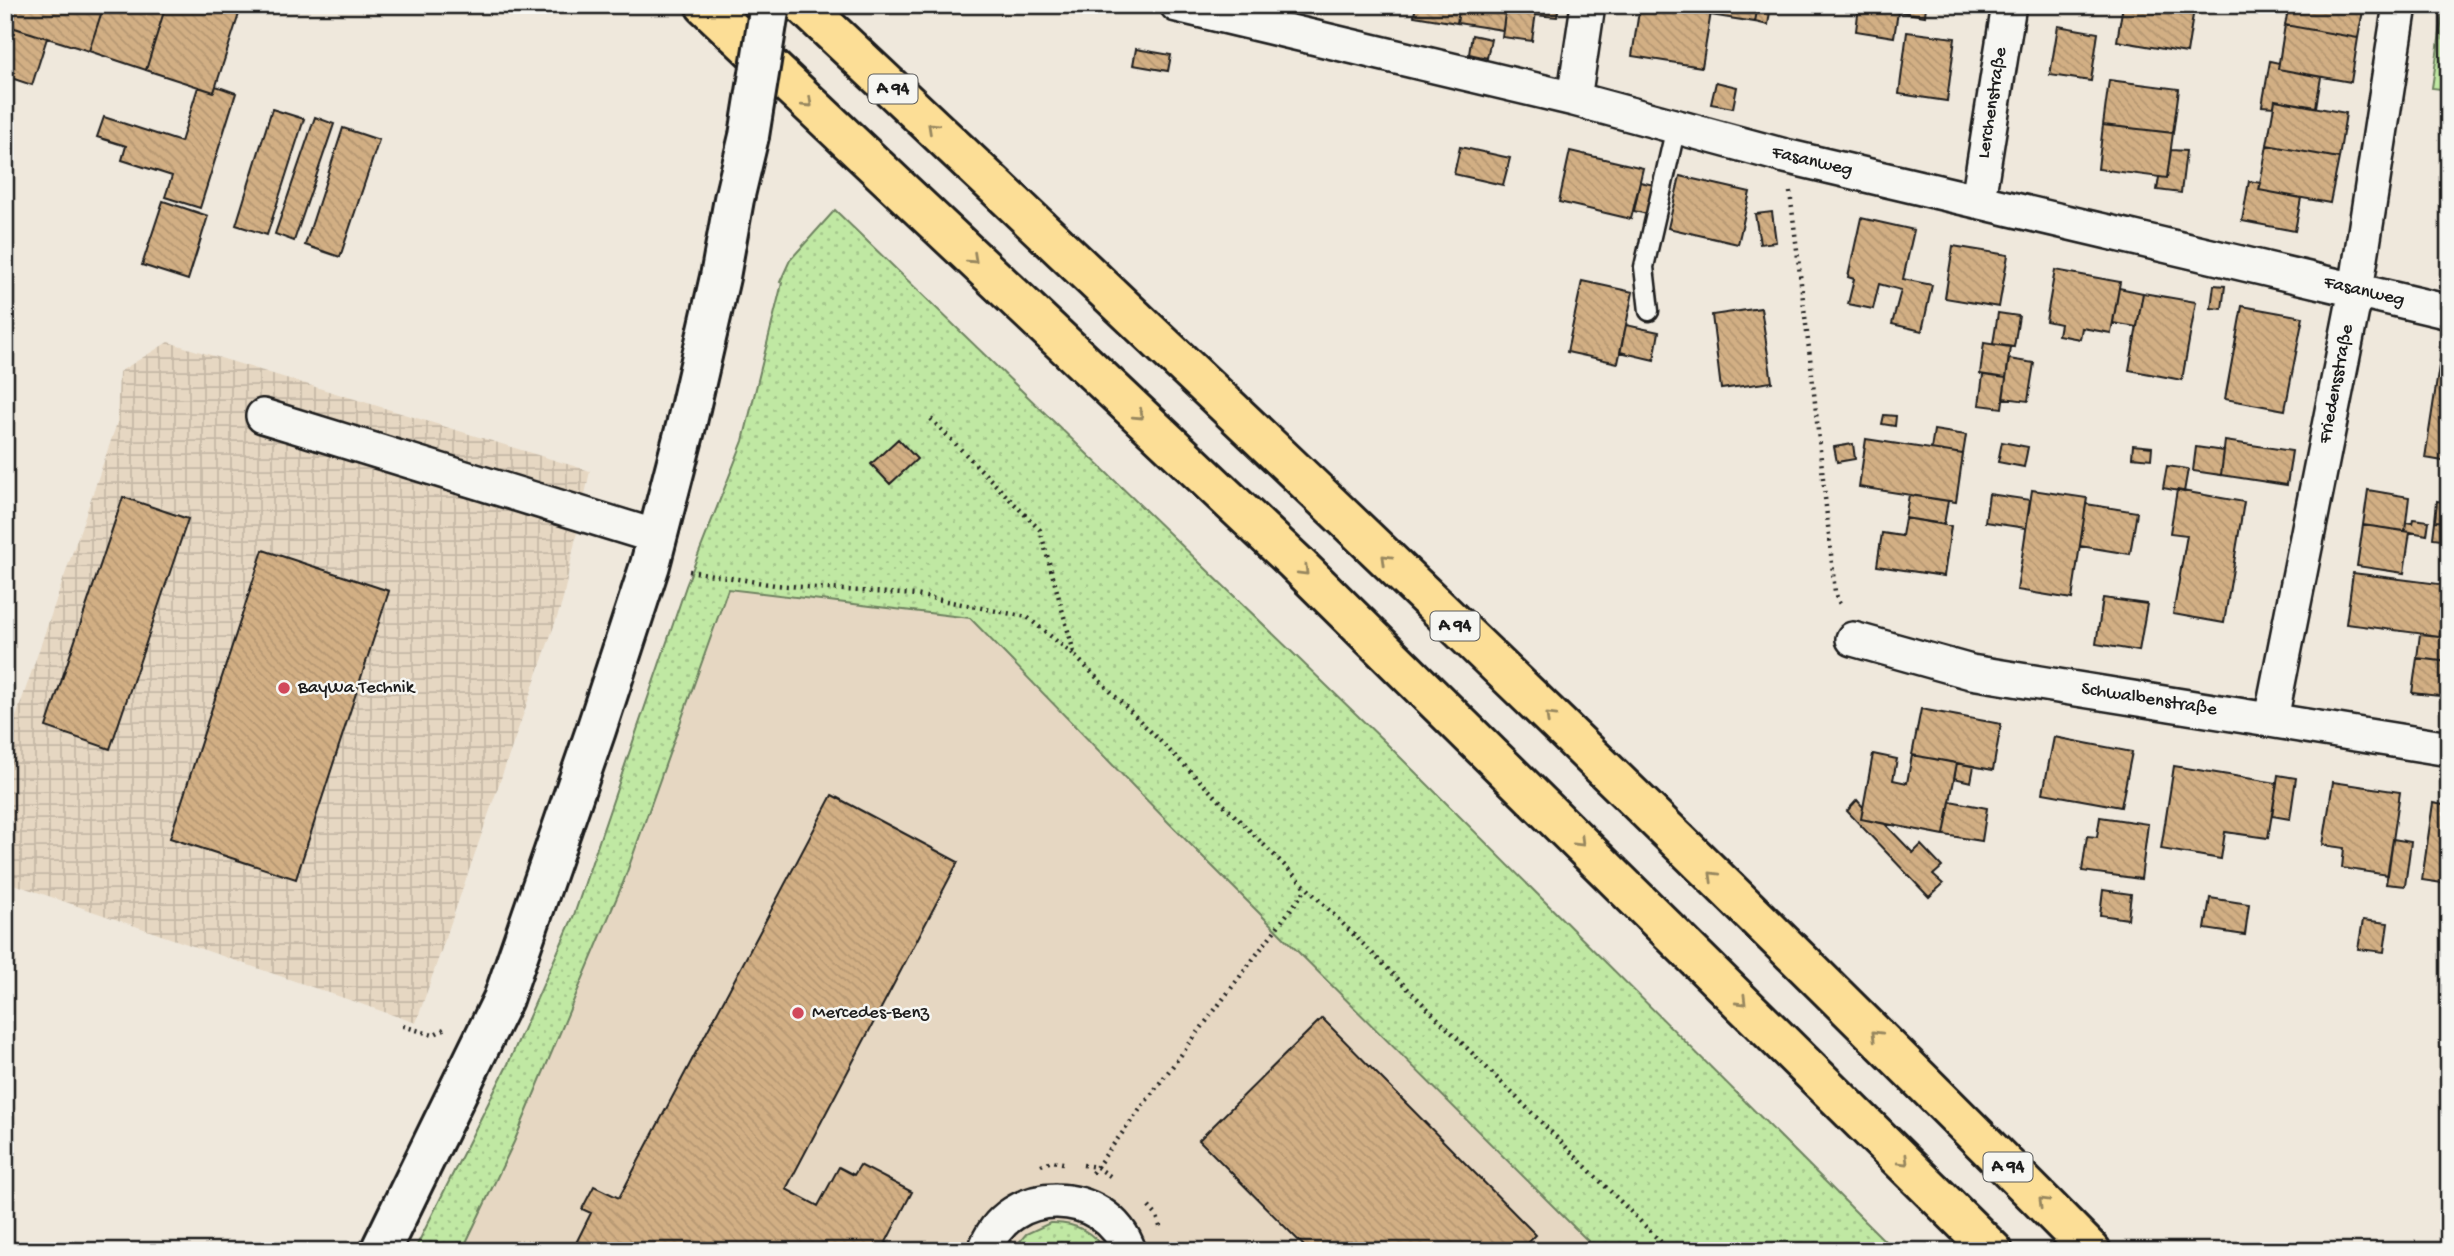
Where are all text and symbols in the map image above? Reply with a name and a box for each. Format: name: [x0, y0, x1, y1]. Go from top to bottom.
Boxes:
street label: Lerchenstraße: [1973, 46, 2013, 160]
road number: A 94: [868, 74, 917, 104]
one-way arrow: [800, 94, 813, 107]
one-way arrow: [927, 122, 940, 135]
street label: Fasanweg: [1768, 141, 1855, 182]
one-way arrow: [965, 251, 978, 264]
street label: Fasanweg: [2320, 271, 2407, 312]
street label: Friedensstraße: [2314, 322, 2360, 446]
one-way arrow: [1131, 407, 1144, 420]
one-way arrow: [1381, 555, 1394, 568]
one-way arrow: [1296, 563, 1309, 576]
road number: A 94: [1430, 612, 1480, 640]
place label: BayWa Technik: [297, 677, 416, 700]
street label: Schwalbenstraße: [2079, 678, 2219, 722]
marker: BayWa Technik: [276, 680, 292, 696]
one-way arrow: [1545, 713, 1558, 726]
one-way arrow: [1571, 833, 1584, 846]
one-way arrow: [1708, 871, 1721, 884]
one-way arrow: [1733, 993, 1746, 1006]
place label: Mercedes-Benz: [812, 1002, 929, 1025]
marker: Mercedes-Benz: [790, 1005, 806, 1021]
one-way arrow: [1871, 1030, 1884, 1043]
road number: A 94: [1983, 1152, 2032, 1182]
one-way arrow: [1895, 1153, 1908, 1166]
one-way arrow: [2039, 1198, 2052, 1211]

